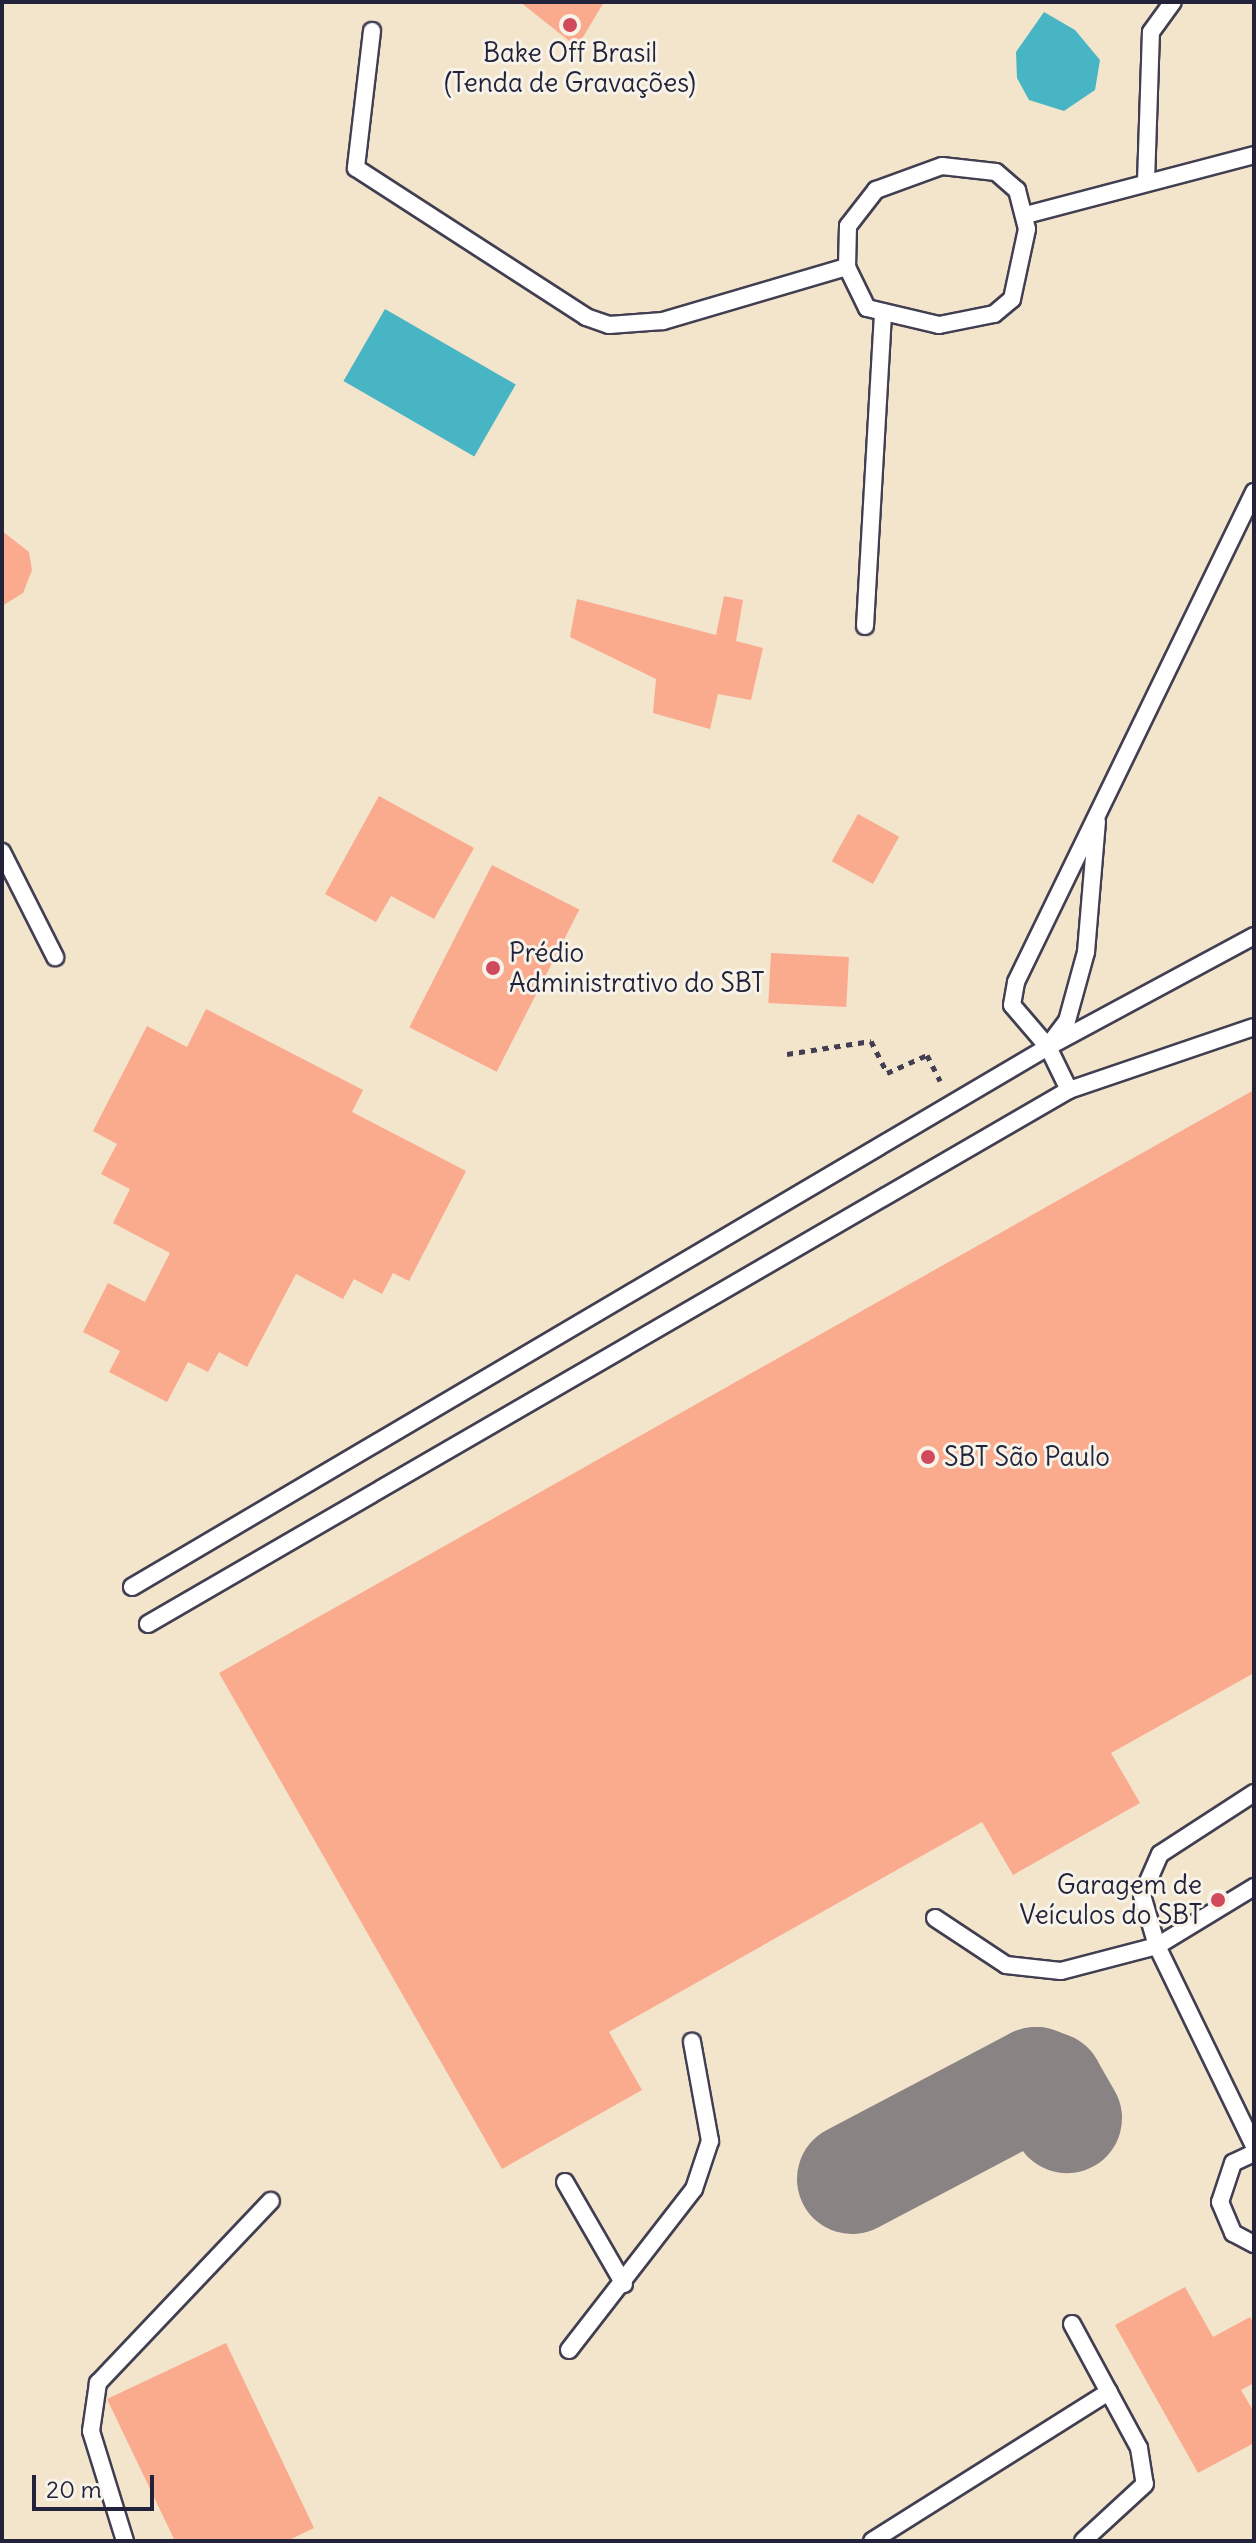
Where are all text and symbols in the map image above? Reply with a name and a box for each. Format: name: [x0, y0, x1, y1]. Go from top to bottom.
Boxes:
marker: Bake Off Brasil (Tenda de Gravações): [561, 16, 579, 34]
place label: Bake Off Brasil (Tenda de Gravações): [444, 37, 696, 98]
place label: Prédio Administrativo do SBT: [509, 937, 765, 998]
marker: Prédio Administrativo do SBT: [484, 959, 502, 977]
place label: SBT São Paulo: [944, 1441, 1110, 1473]
marker: SBT São Paulo: [919, 1448, 937, 1466]
place label: Garagem de Veículos do SBT: [1020, 1869, 1202, 1930]
marker: Garagem de Veículos do SBT: [1209, 1891, 1227, 1909]
scale bar: [36, 2459, 158, 2509]
text: 20 m: [46, 2474, 102, 2504]

